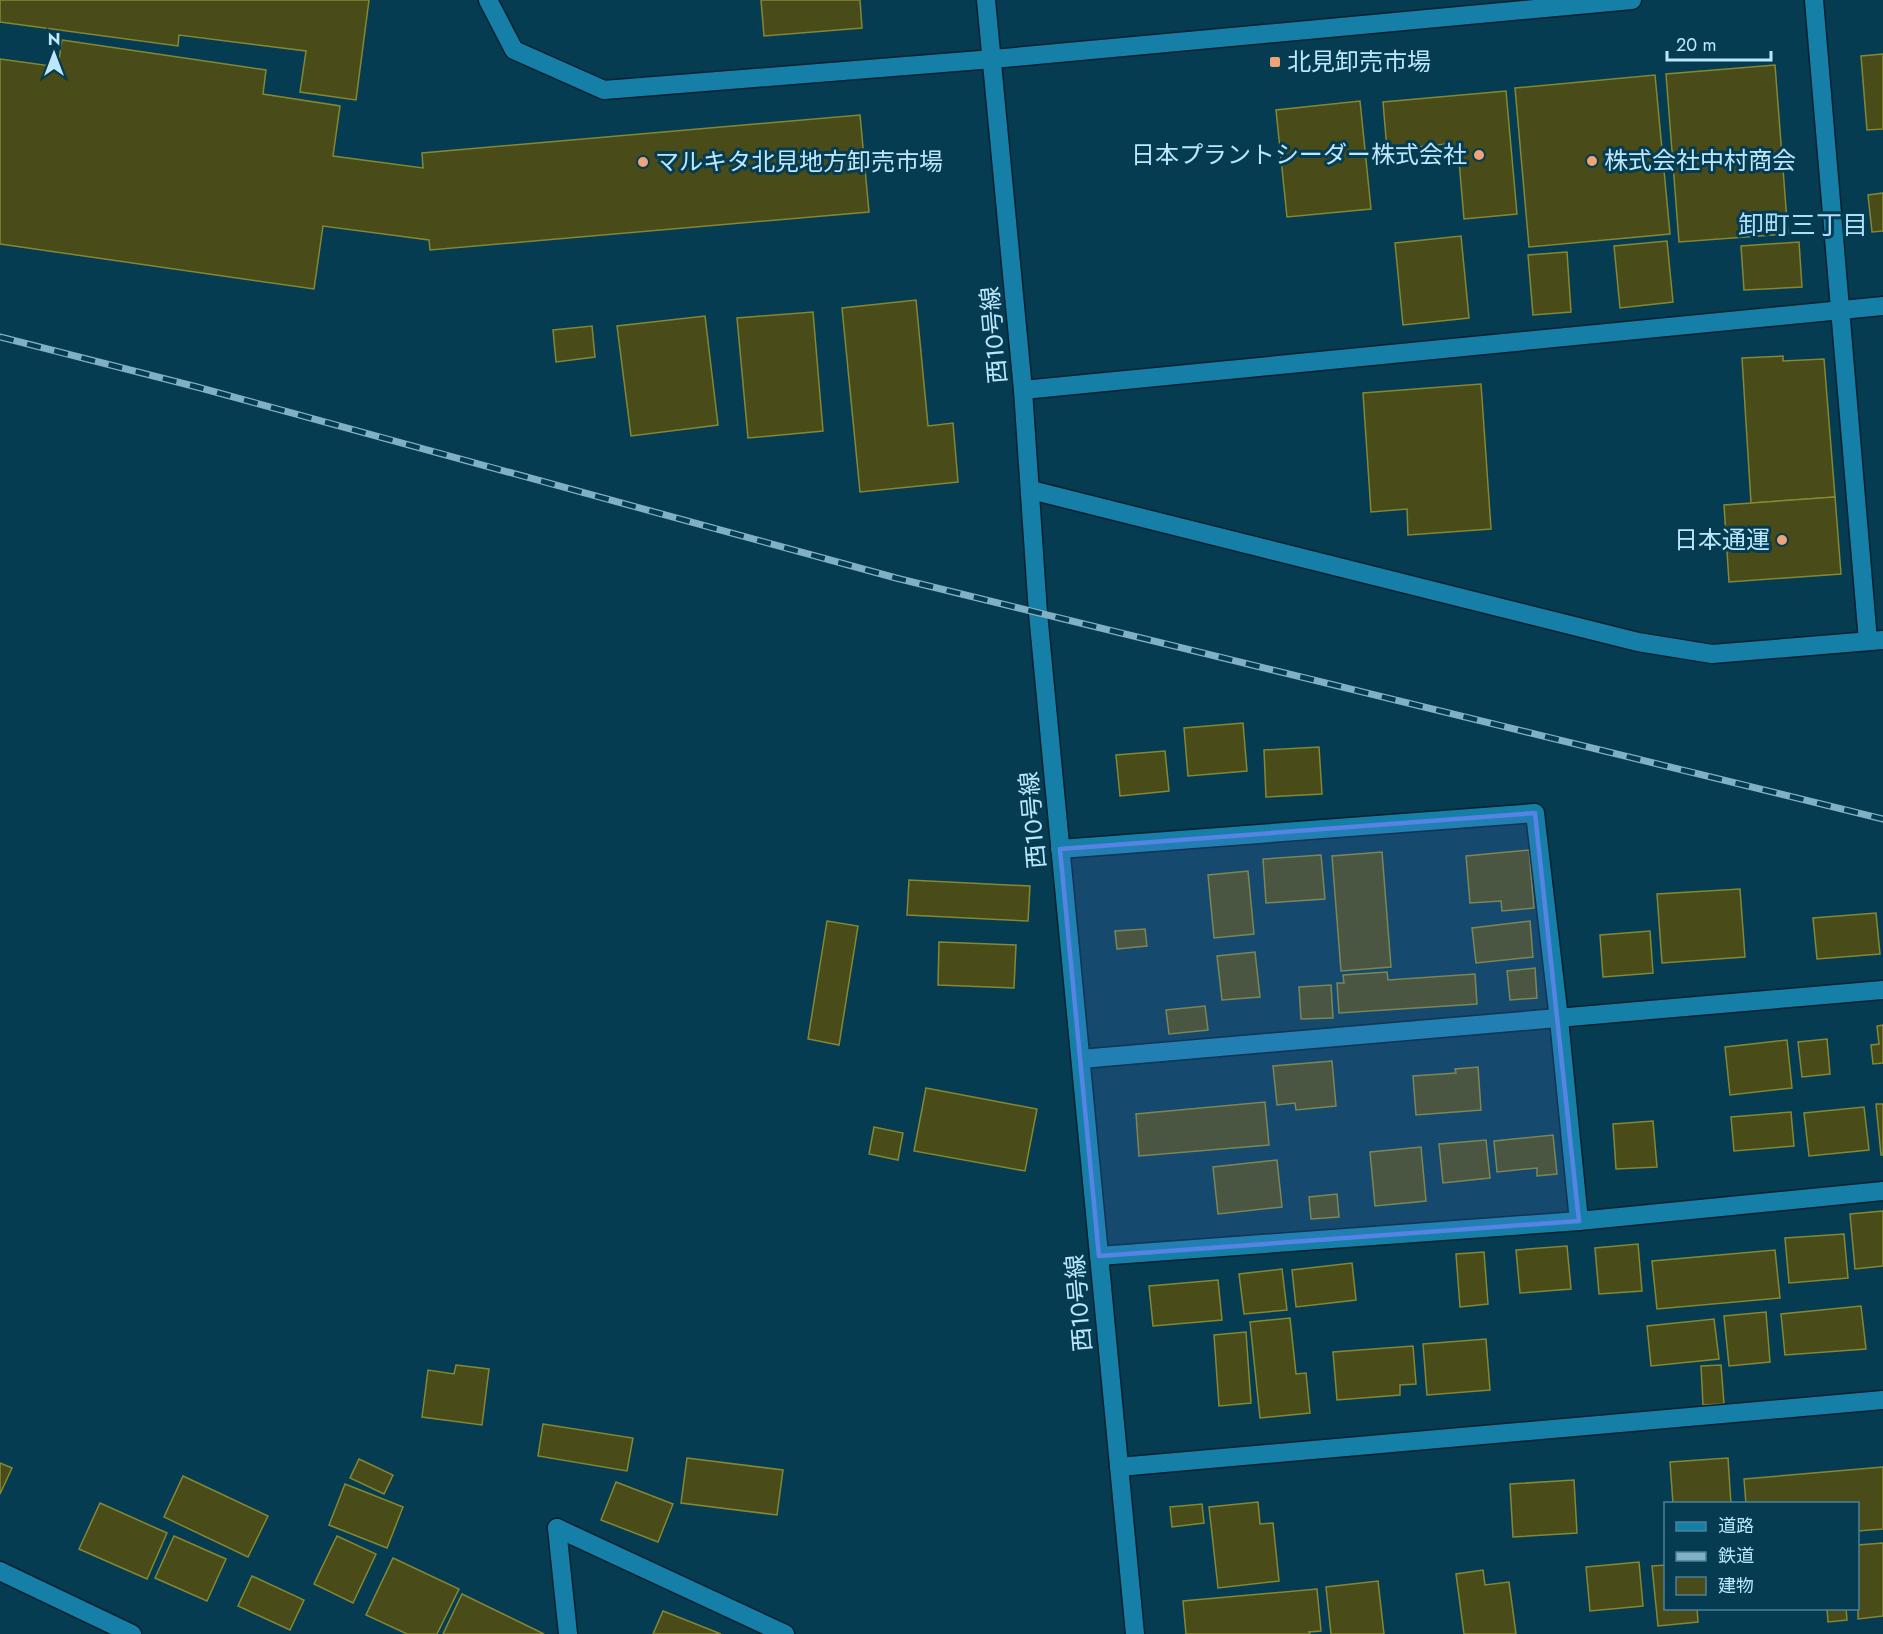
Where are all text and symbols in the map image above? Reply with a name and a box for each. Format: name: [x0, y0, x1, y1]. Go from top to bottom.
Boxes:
north arrow: [24, 24, 84, 84]
scale bar: [1667, 24, 1770, 62]
text: N: [48, 28, 60, 51]
text: 20 m: [1676, 32, 1716, 58]
place label: 北見卸売市場: [1287, 44, 1431, 79]
marker: 北見卸売市場: [1268, 55, 1282, 69]
place label: 日本プラントシーダー株式会社: [1131, 137, 1467, 172]
place label: 株式会社中村商会: [1604, 143, 1796, 178]
place label: マルキタ北見地方卸売市場: [655, 144, 943, 179]
marker: 日本プラントシーダー株式会社: [1472, 148, 1486, 162]
marker: 株式会社中村商会: [1585, 154, 1599, 168]
marker: マルキタ北見地方卸売市場: [636, 155, 650, 169]
district label: 卸町三丁目: [1738, 206, 1868, 244]
street label: 西10号線: [972, 285, 1015, 385]
place label: 日本通運: [1674, 522, 1770, 557]
marker: 日本通運: [1775, 533, 1789, 547]
street label: 西10号線: [1011, 770, 1054, 870]
street label: 西10号線: [1057, 1253, 1100, 1353]
legend: [1664, 1502, 1859, 1610]
text: 道路: [1718, 1513, 1754, 1539]
text: 鉄道: [1718, 1543, 1754, 1569]
text: 建物: [1718, 1573, 1754, 1599]

